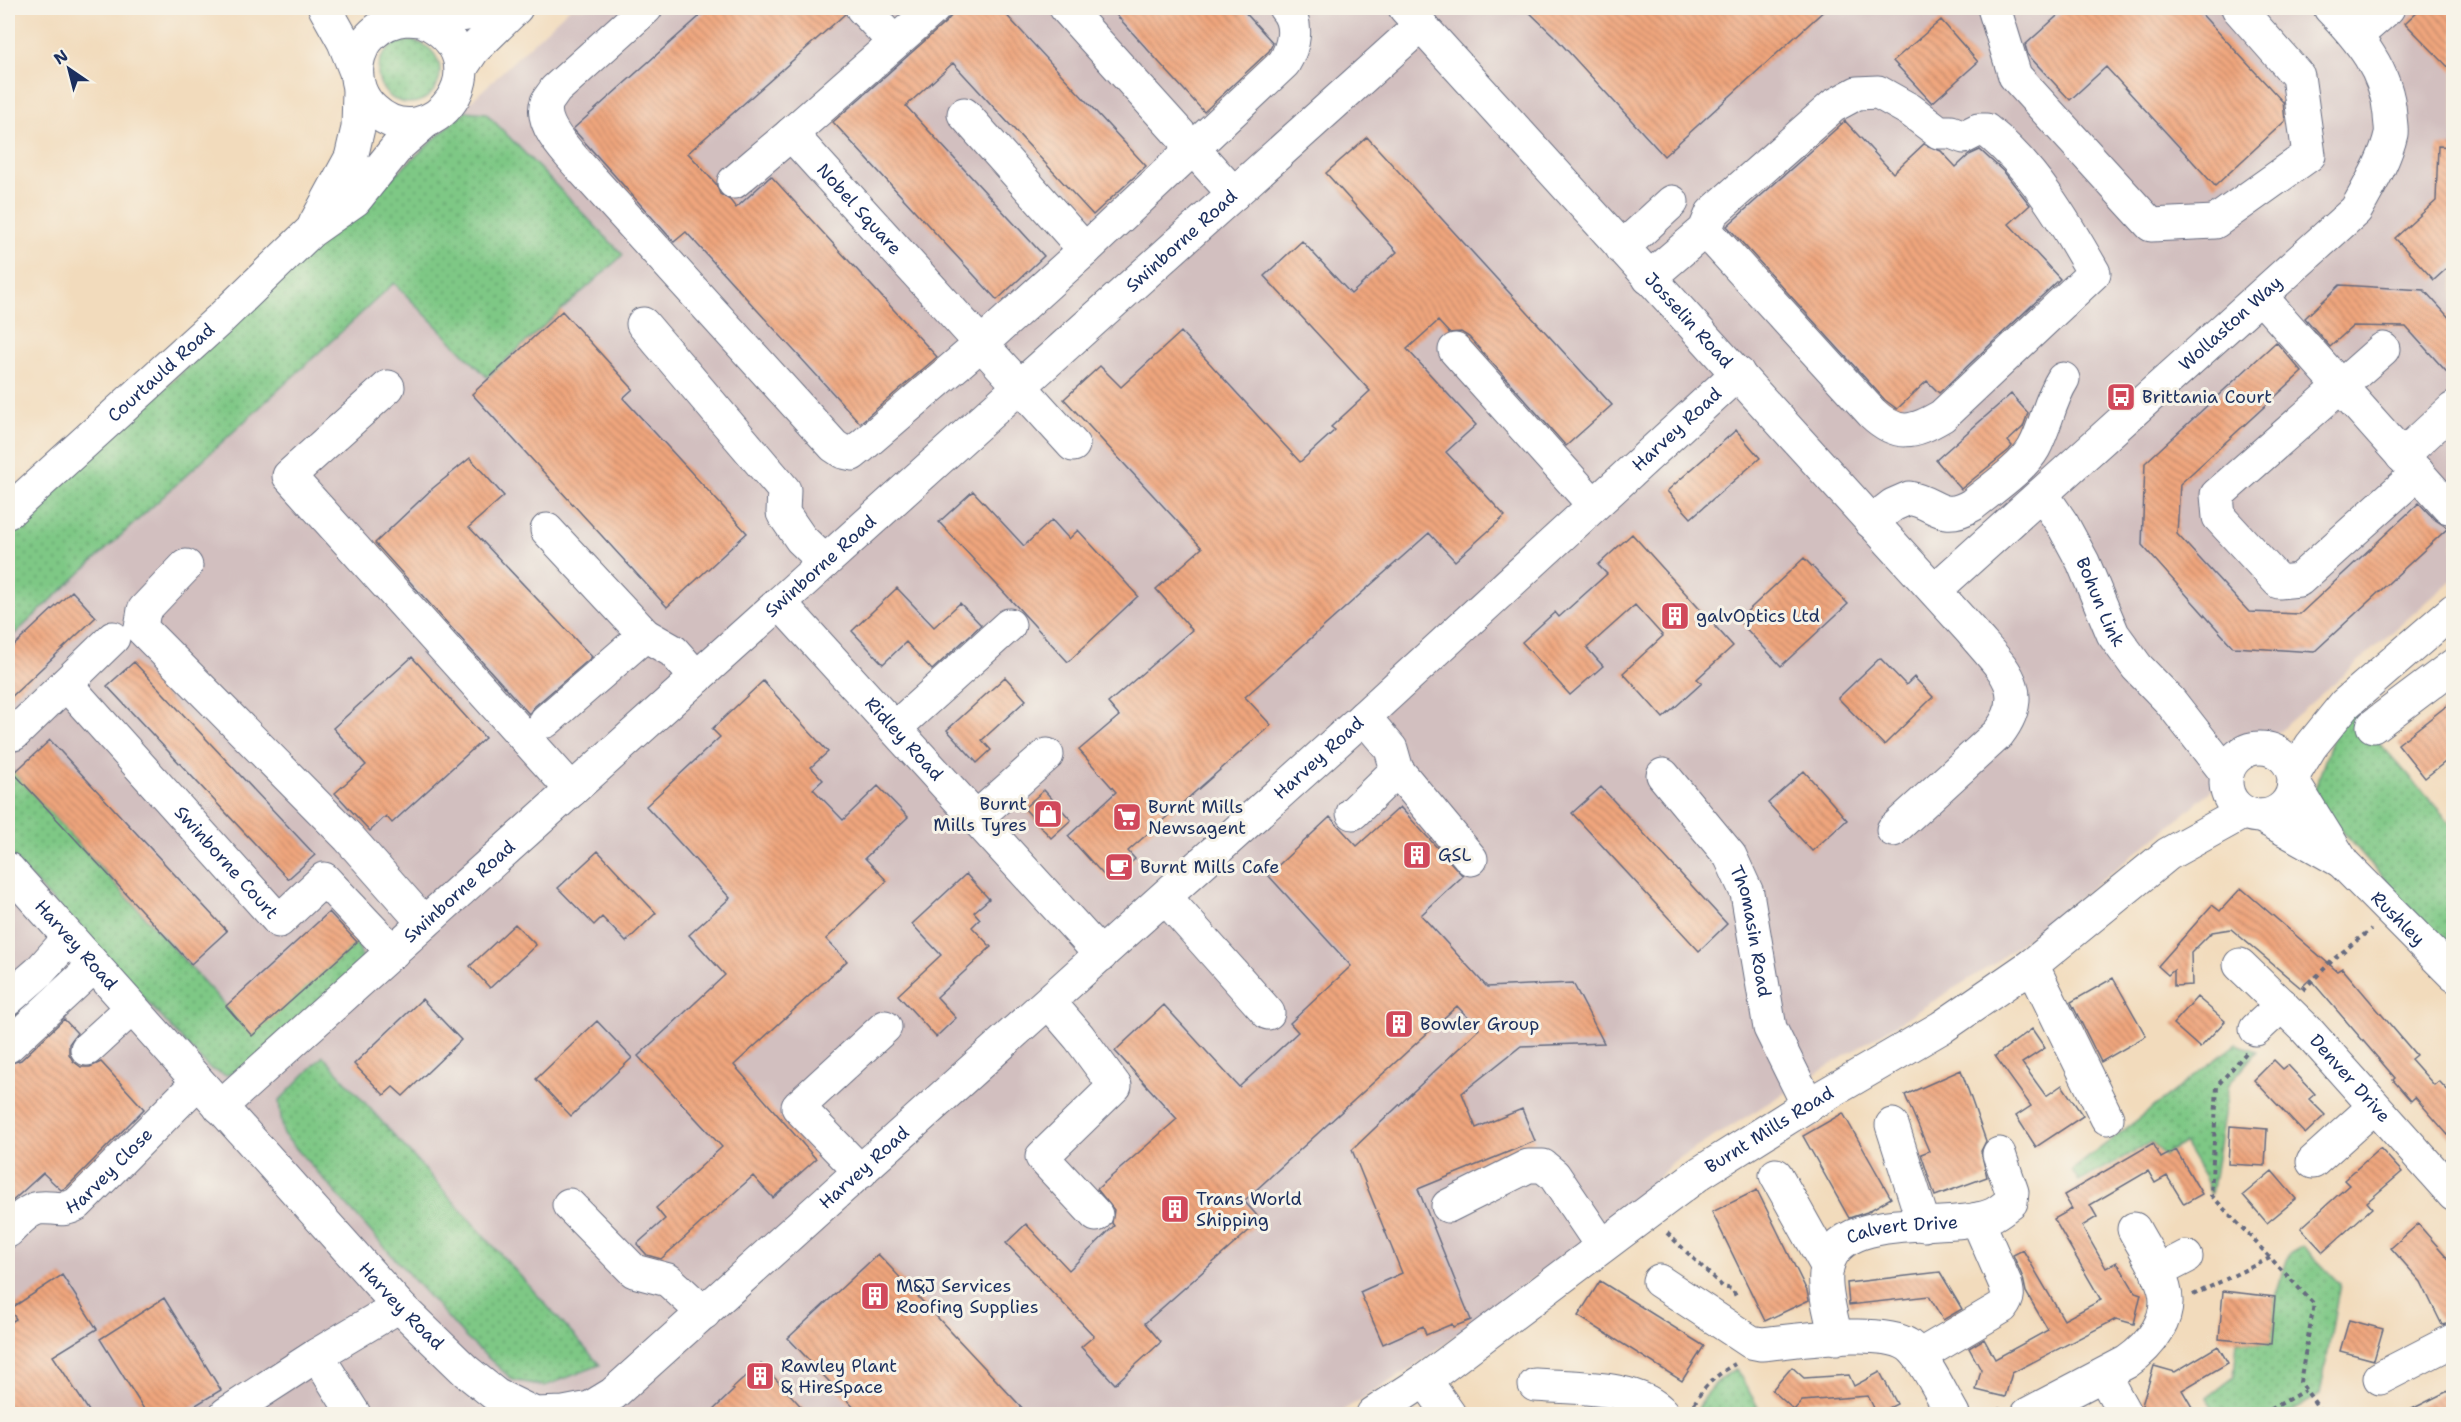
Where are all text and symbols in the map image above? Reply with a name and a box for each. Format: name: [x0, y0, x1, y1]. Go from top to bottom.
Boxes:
north arrow: [39, 39, 99, 99]
text: N: [49, 45, 72, 69]
street label: Nobel Square: [811, 158, 907, 260]
street label: Swinborne Road: [1120, 184, 1242, 297]
street label: Josselin Road: [1639, 267, 1738, 373]
street label: Wollaston Way: [2174, 270, 2287, 376]
street label: Courtauld Road: [102, 318, 220, 428]
bus stop icon: Brittania Court: [2105, 381, 2137, 413]
street label: Harvey Road: [1627, 382, 1727, 477]
place label: Brittania Court: [2142, 385, 2272, 409]
street label: Swinborne Road: [759, 510, 881, 623]
street label: Bohun Link: [2070, 554, 2130, 652]
building icon: galvOptics Ltd: [1659, 600, 1691, 632]
place label: galvOptics Ltd: [1696, 604, 1820, 628]
street label: Ridley Road: [860, 692, 948, 786]
street label: Harvey Road: [1268, 711, 1369, 805]
place label: Burnt Mills Tyres: [933, 792, 1027, 837]
place label: Burnt Mills Newsagent: [1148, 795, 1246, 840]
shop icon: Burnt Mills Tyres: [1032, 798, 1064, 830]
street label: Swinborne Court: [169, 801, 284, 924]
supermarket icon: Burnt Mills Newsagent: [1111, 801, 1143, 833]
street label: Swinborne Road: [398, 835, 520, 948]
building icon: GSL: [1401, 839, 1433, 871]
place label: GSL: [1438, 843, 1472, 867]
cafe icon: Burnt Mills Cafe: [1103, 851, 1135, 883]
place label: Burnt Mills Cafe: [1140, 855, 1280, 879]
street label: Thomasin Road: [1724, 861, 1777, 999]
street label: Rushley: [2366, 886, 2430, 951]
street label: Harvey Road: [29, 895, 123, 995]
building icon: Bowler Group: [1383, 1008, 1415, 1040]
place label: Bowler Group: [1420, 1012, 1539, 1036]
street label: Denver Drive: [2304, 1029, 2396, 1128]
street label: Burnt Mills Road: [1701, 1081, 1838, 1179]
street label: Harvey Road: [814, 1121, 914, 1215]
street label: Harvey Close: [62, 1123, 158, 1220]
place label: Trans World Shipping: [1196, 1187, 1302, 1232]
building icon: Trans World Shipping: [1159, 1193, 1191, 1225]
street label: Calvert Drive: [1842, 1210, 1959, 1250]
street label: Harvey Road: [353, 1257, 449, 1355]
place label: M&J Services Roofing Supplies: [896, 1274, 1039, 1319]
building icon: M&J Services Roofing Supplies: [859, 1280, 891, 1312]
place label: Rawley Plant & HireSpace: [781, 1354, 897, 1399]
building icon: Rawley Plant & HireSpace: [744, 1360, 776, 1392]

